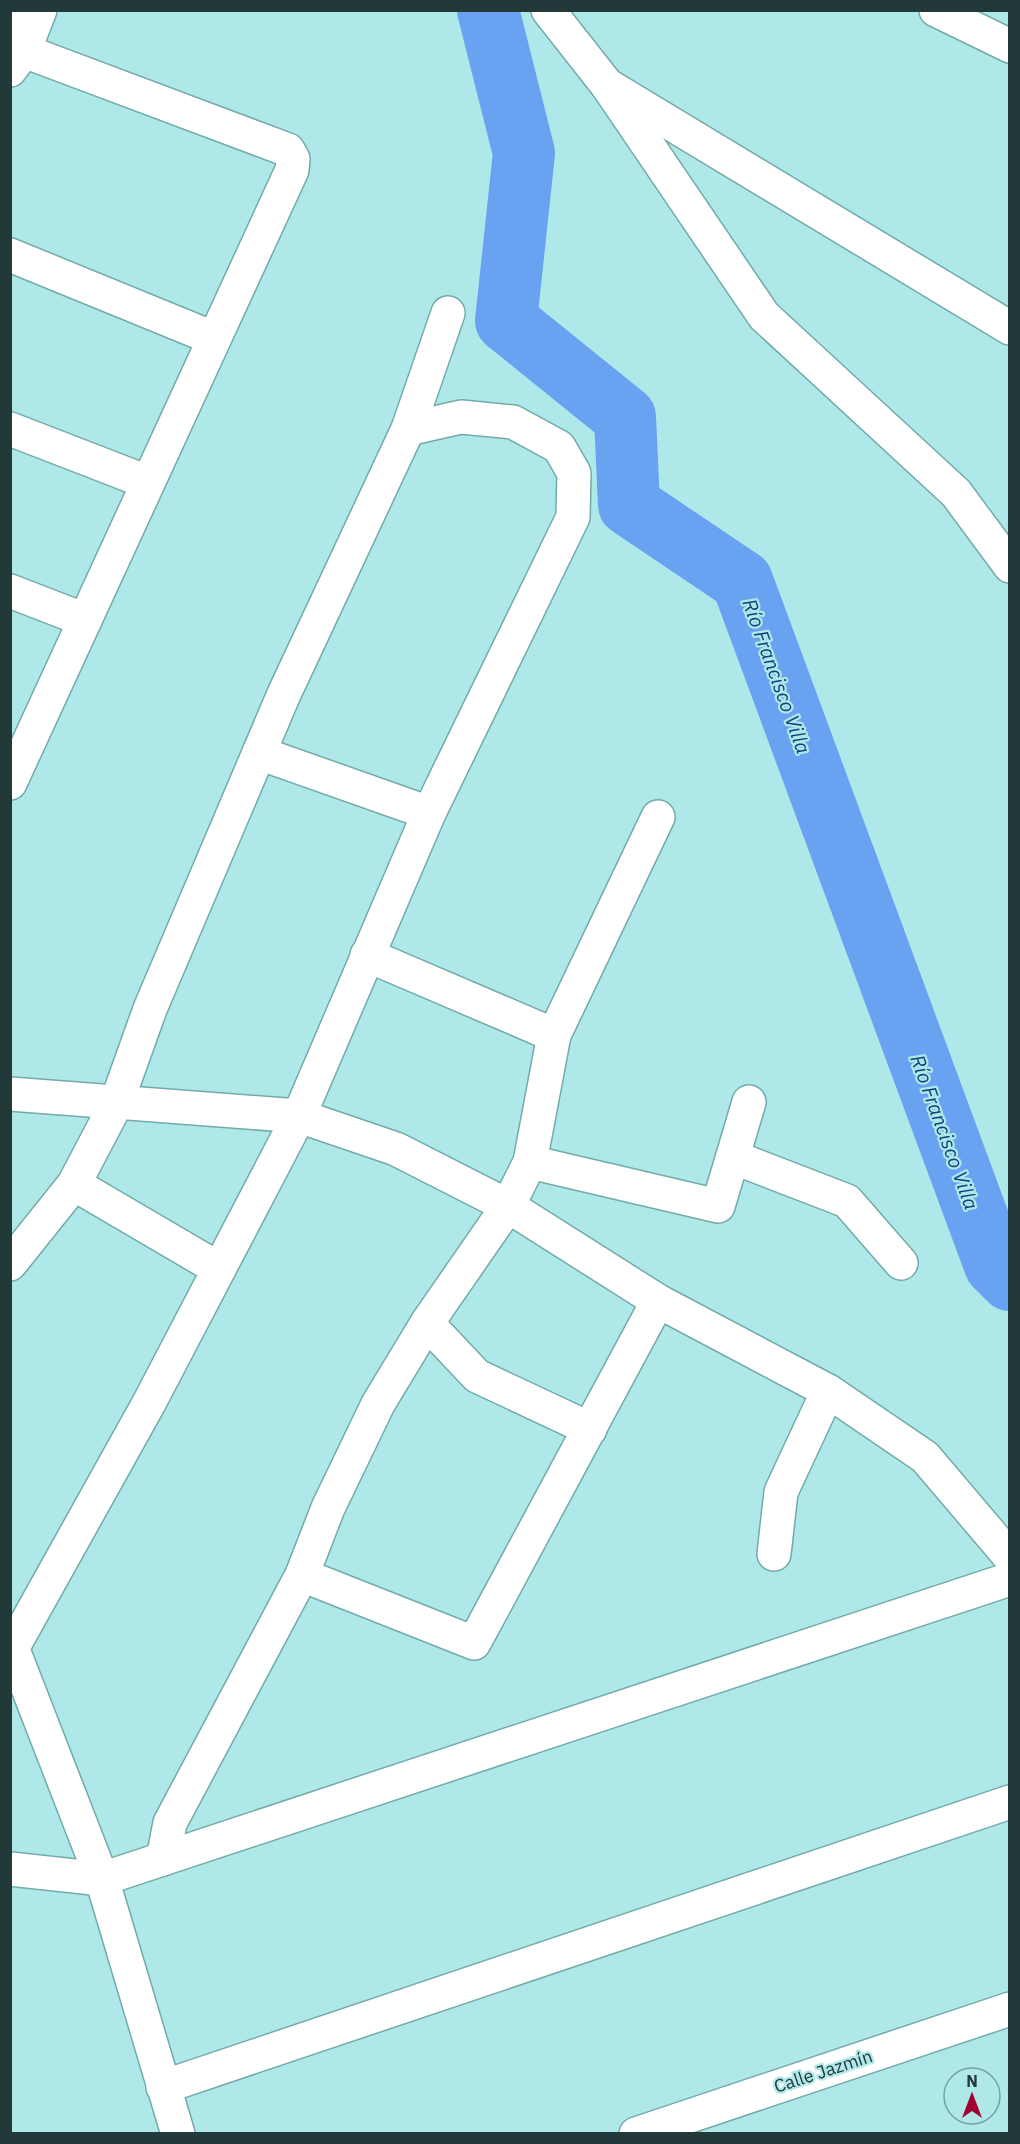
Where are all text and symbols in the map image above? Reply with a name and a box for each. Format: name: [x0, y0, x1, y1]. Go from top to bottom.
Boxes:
water label: Río Francisco Villa: [736, 595, 818, 757]
water label: Río Francisco Villa: [904, 1051, 986, 1213]
street label: Calle Jazmín: [771, 2044, 875, 2098]
north arrow: [942, 2066, 1002, 2126]
text: N: [966, 2071, 978, 2091]

